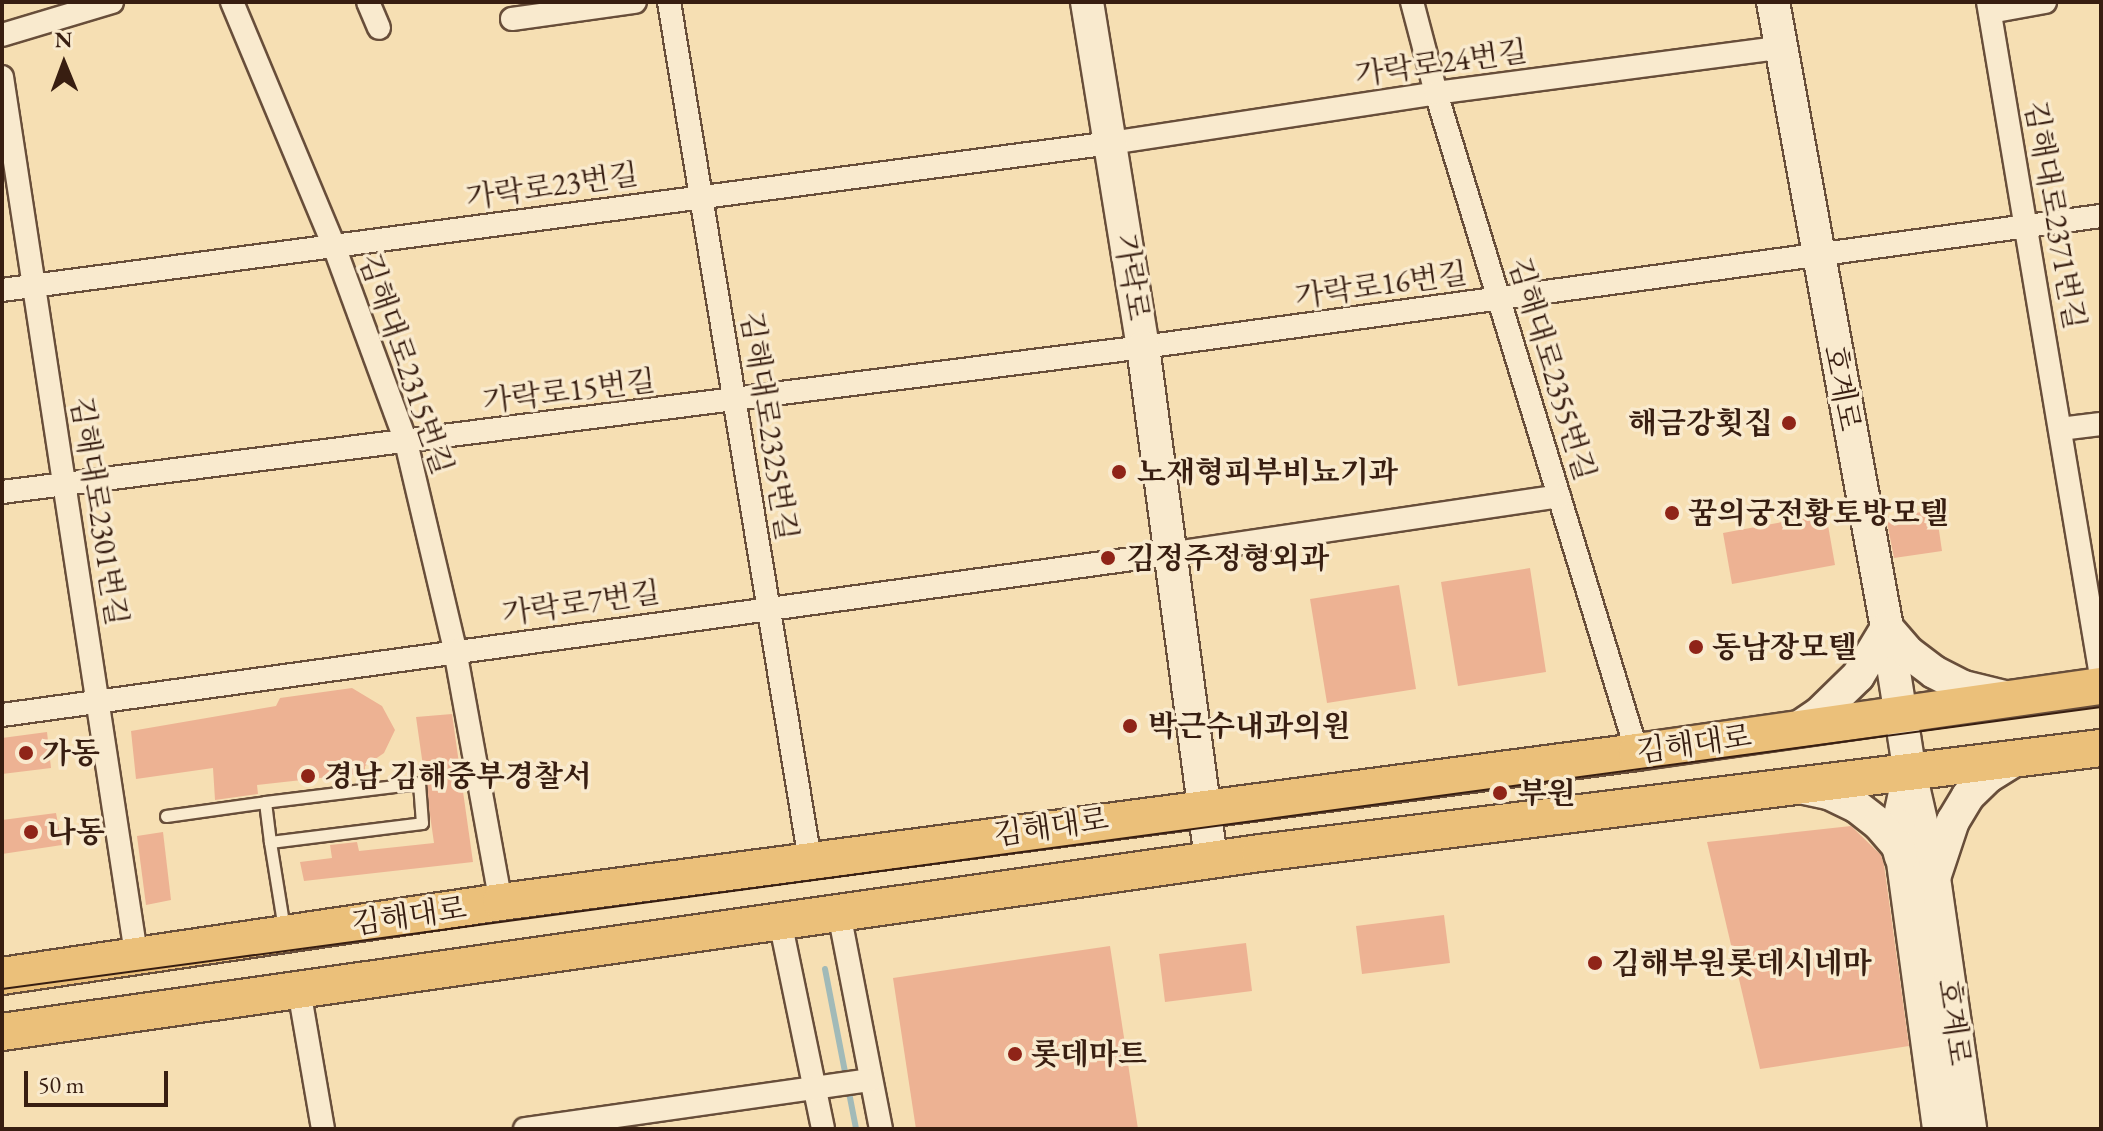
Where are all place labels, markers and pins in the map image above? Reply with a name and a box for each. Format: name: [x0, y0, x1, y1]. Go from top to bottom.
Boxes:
place label: 해금강횟집: [1628, 405, 1773, 441]
marker: 해금강횟집: [1780, 414, 1798, 432]
place label: 노재형피부비뇨기과: [1137, 454, 1398, 490]
marker: 노재형피부비뇨기과: [1108, 461, 1130, 483]
place label: 꿈의궁전황토방모텔: [1688, 495, 1949, 531]
marker: 꿈의궁전황토방모텔: [1663, 504, 1681, 522]
place label: 김정주정형외과: [1126, 540, 1329, 576]
marker: 김정주정형외과: [1097, 547, 1119, 569]
place label: 동남장모텔: [1712, 629, 1857, 665]
marker: 동남장모텔: [1687, 638, 1705, 656]
place label: 박근수내과의원: [1148, 708, 1351, 744]
marker: 박근수내과의원: [1119, 715, 1141, 737]
place label: 가동: [42, 735, 100, 771]
marker: 가동: [17, 744, 35, 762]
place label: 경남 김해중부경찰서: [324, 758, 592, 794]
marker: 경남 김해중부경찰서: [299, 767, 317, 785]
place label: 부원: [1518, 775, 1576, 811]
marker: 부원: [1489, 782, 1511, 804]
place label: 나동: [47, 814, 105, 850]
marker: 나동: [22, 823, 40, 841]
place label: 김해부원롯데시네마: [1611, 945, 1872, 981]
marker: 김해부원롯데시네마: [1586, 954, 1604, 972]
place label: 롯데마트: [1031, 1036, 1147, 1072]
marker: 롯데마트: [1006, 1045, 1024, 1063]

